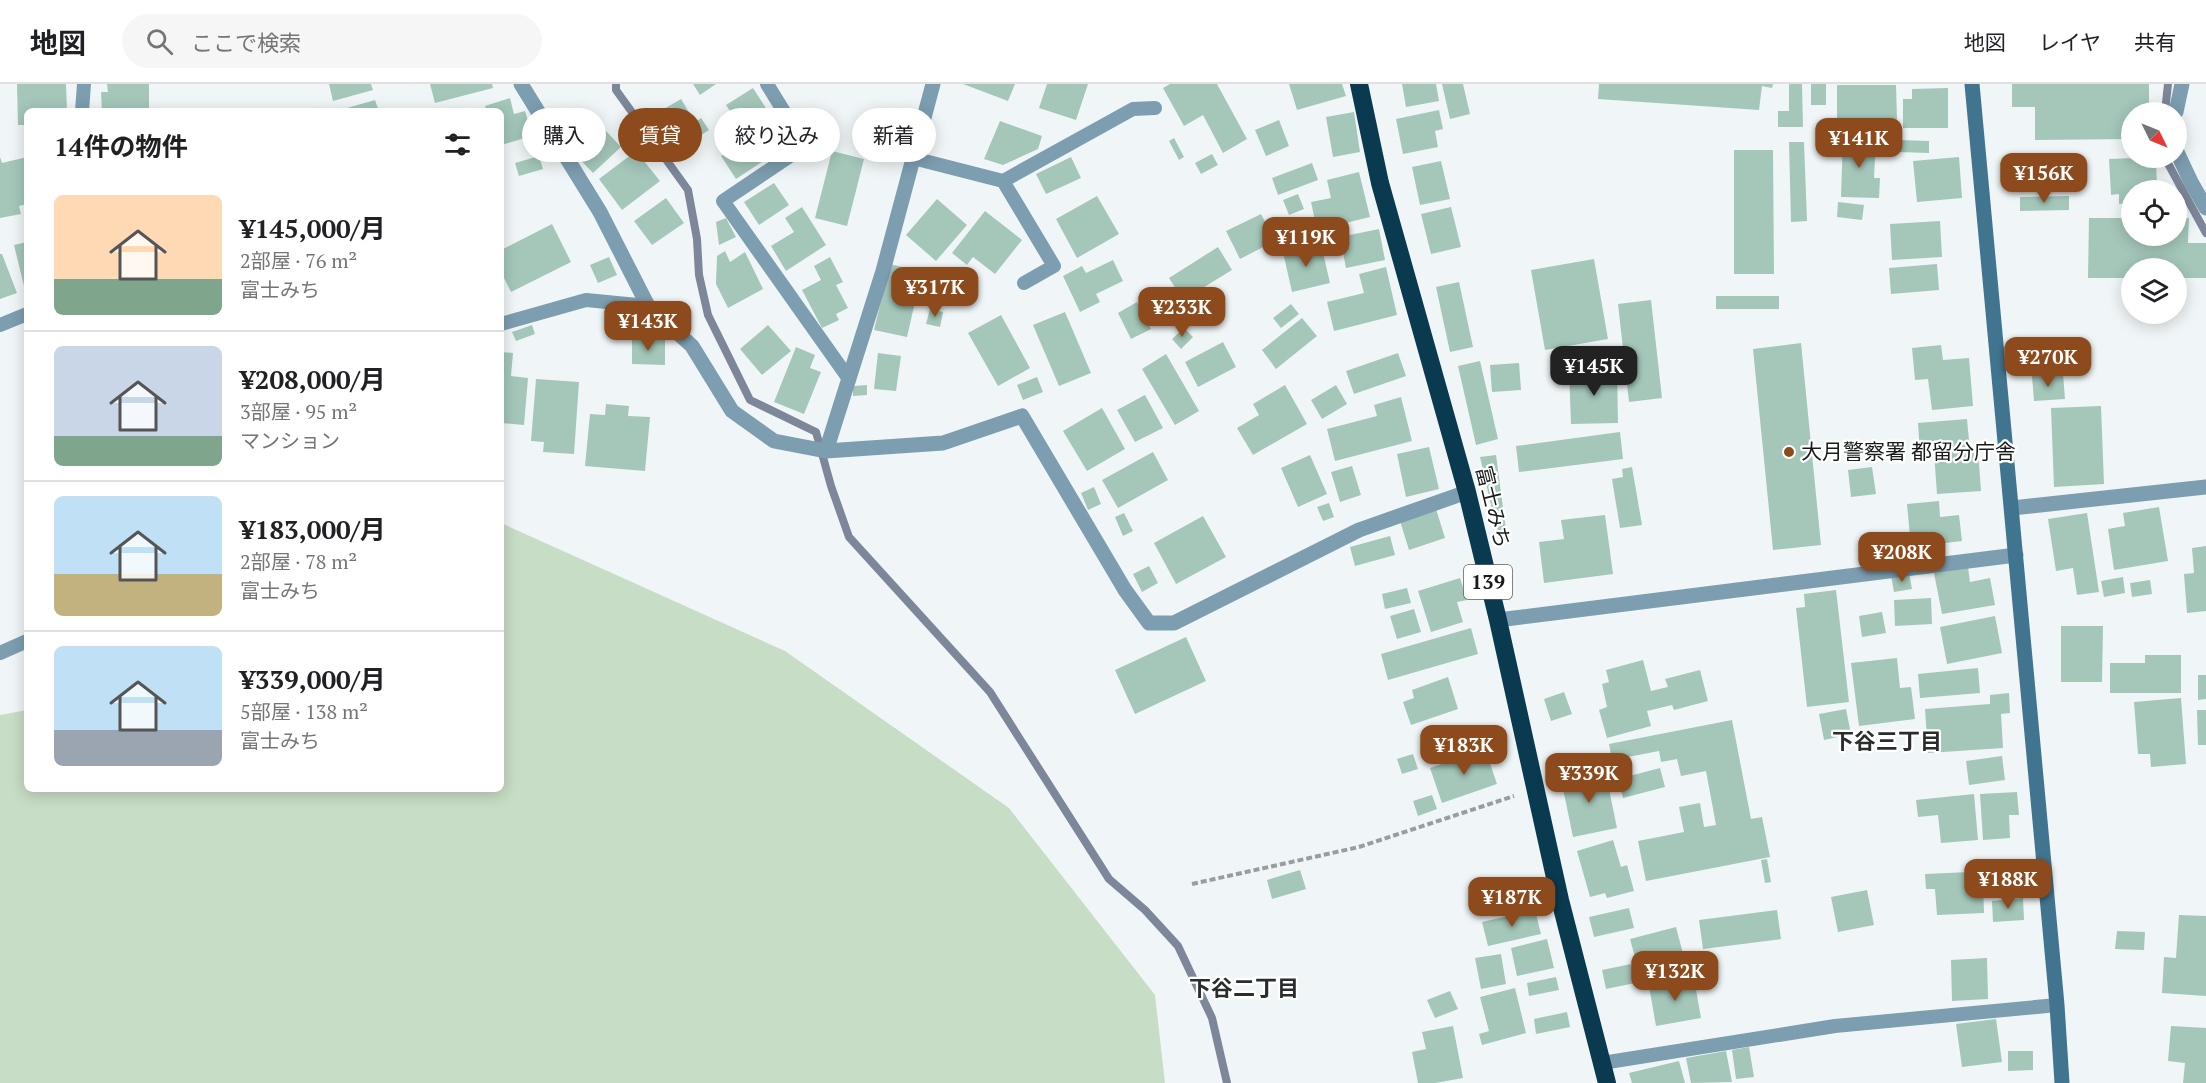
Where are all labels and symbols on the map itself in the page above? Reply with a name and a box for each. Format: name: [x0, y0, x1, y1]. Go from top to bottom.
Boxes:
north arrow: [2121, 102, 2187, 168]
pin: ¥141K: [1817, 118, 1901, 169]
pin: ¥156K: [2002, 153, 2086, 204]
pin: ¥119K: [1264, 217, 1348, 268]
pin: ¥317K: [893, 267, 977, 318]
pin: ¥233K: [1140, 287, 1224, 338]
pin: ¥143K: [606, 301, 690, 352]
pin: ¥270K: [2006, 337, 2090, 388]
pin: ¥145K: [1552, 346, 1636, 397]
place label: 大月警察署 都留分庁舎: [1801, 437, 2016, 465]
marker: 大月警察署 都留分庁舎: [1782, 445, 1796, 459]
street label: 富士みち: [1470, 463, 1518, 551]
pin: ¥208K: [1860, 532, 1944, 583]
road number: 139: [1464, 565, 1512, 599]
pin: ¥183K: [1422, 725, 1506, 776]
district label: 下谷三丁目: [1832, 726, 1942, 755]
pin: ¥339K: [1547, 753, 1631, 804]
pin: ¥188K: [1966, 859, 2050, 910]
pin: ¥187K: [1470, 877, 1554, 928]
pin: ¥132K: [1633, 951, 1717, 1002]
district label: 下谷二丁目: [1189, 973, 1299, 1002]

